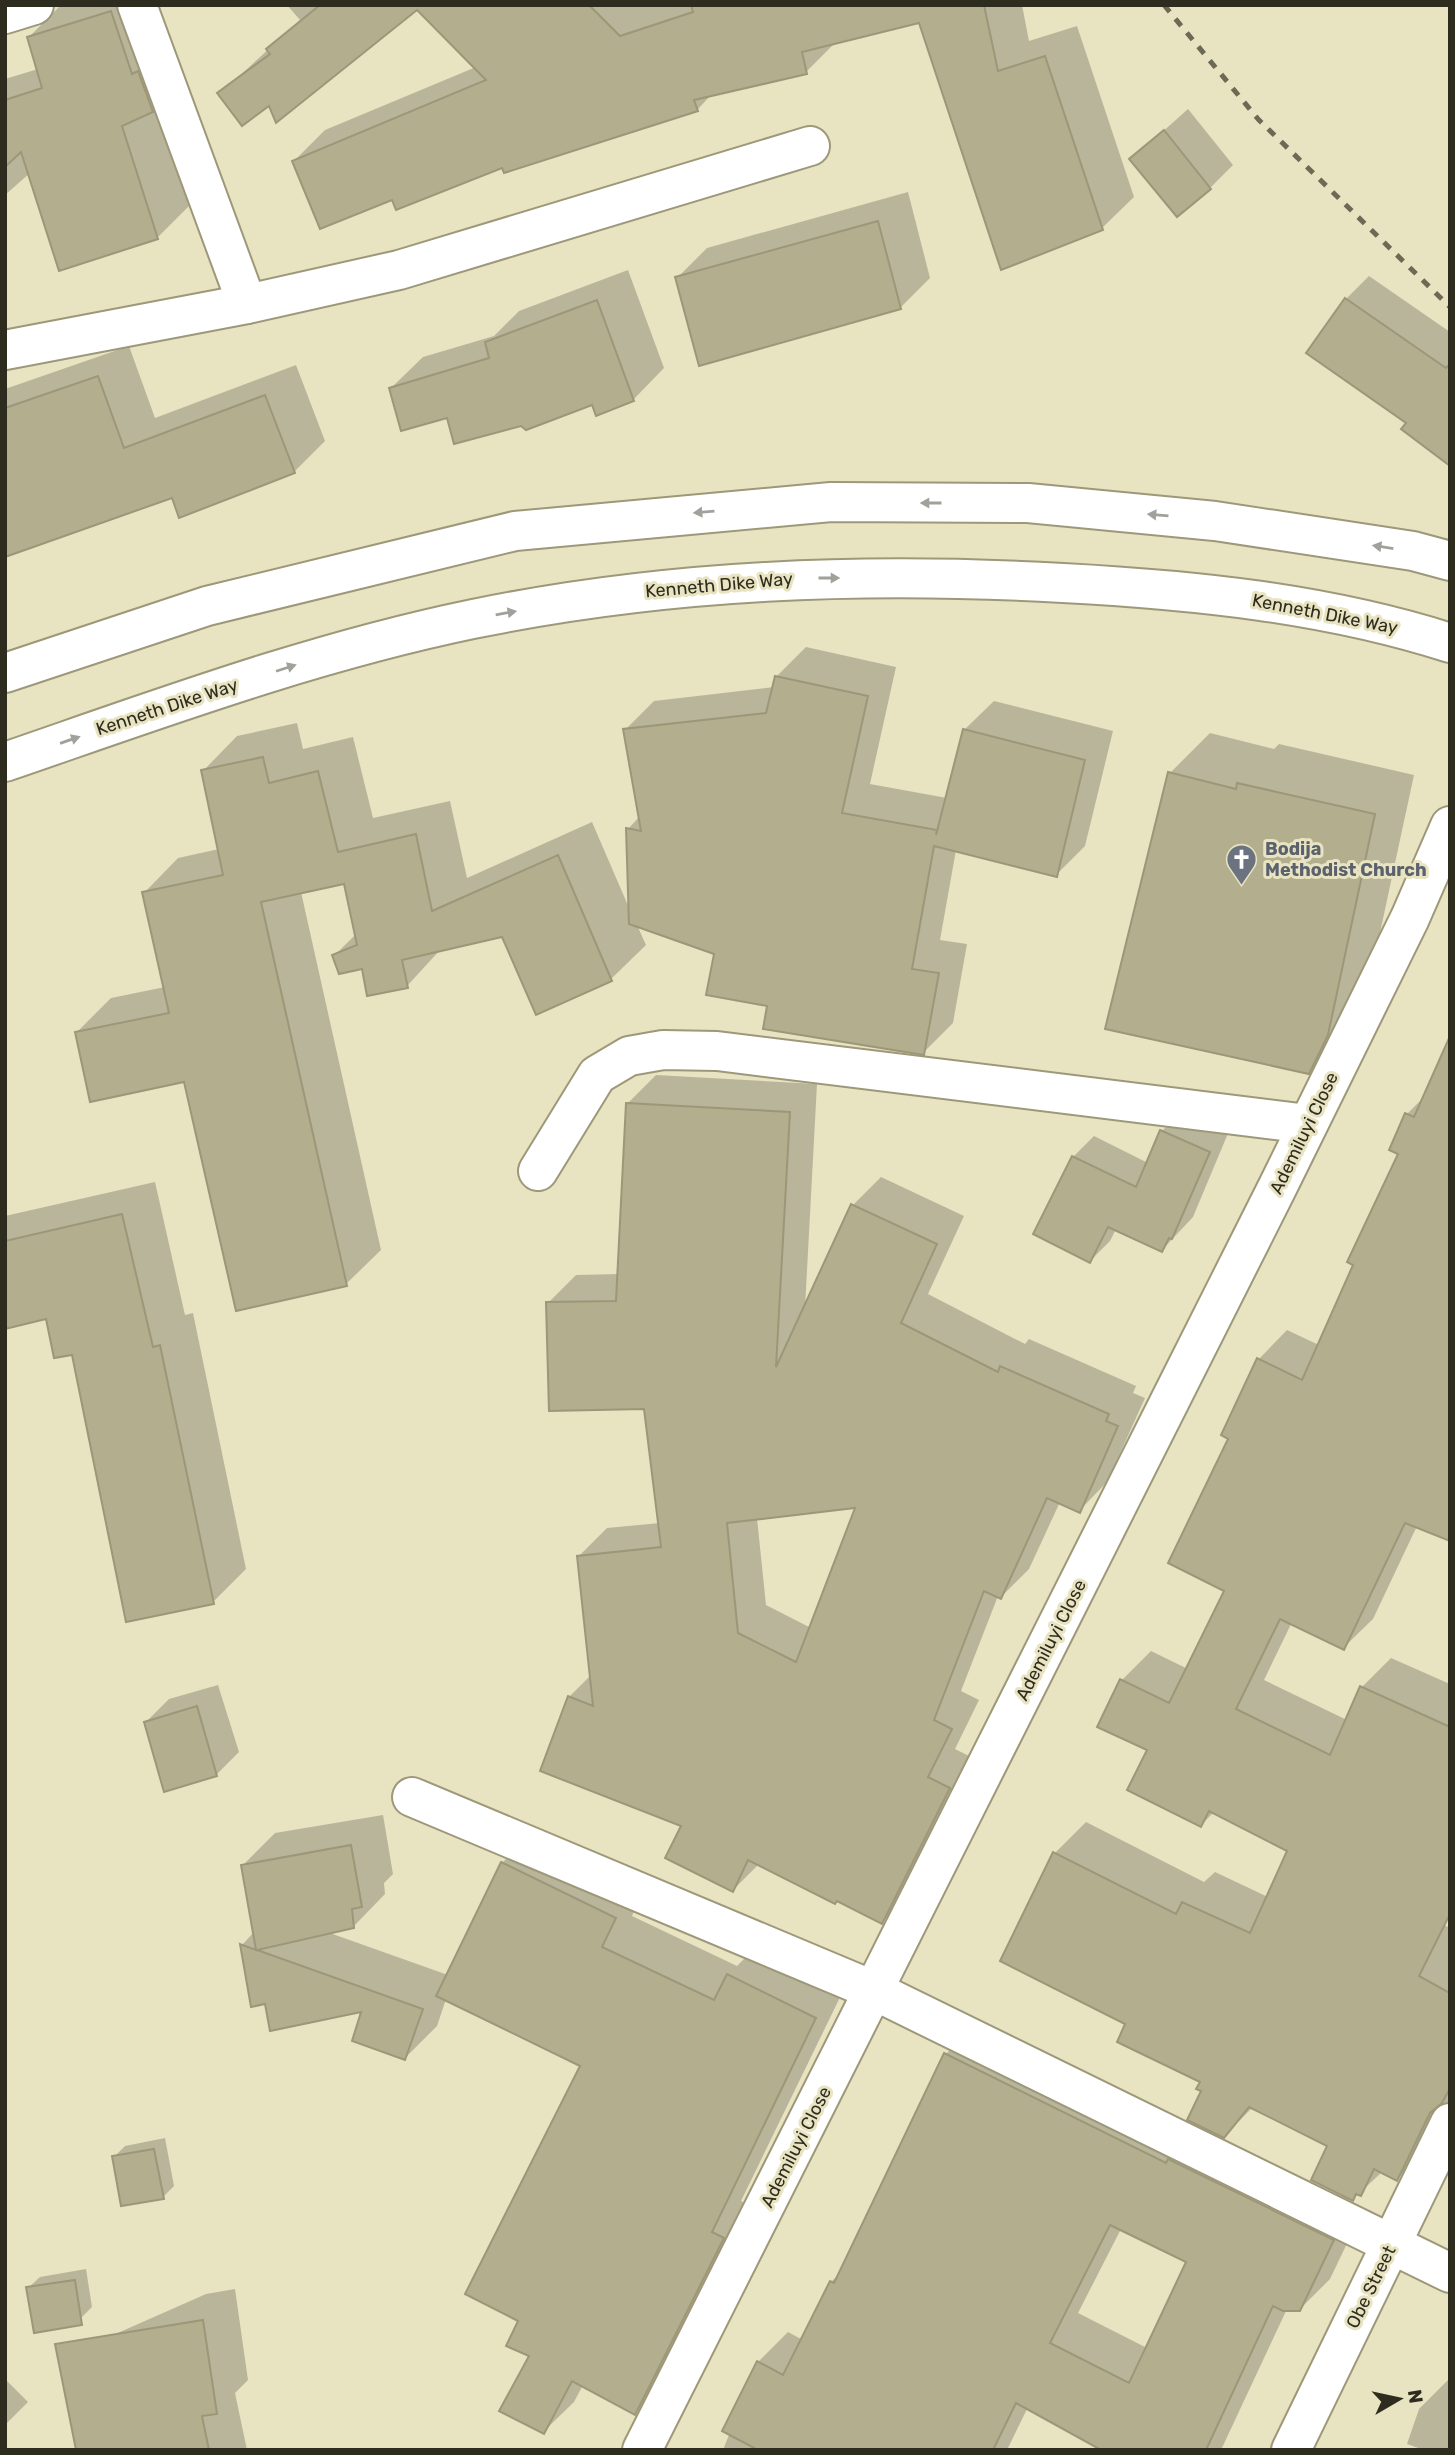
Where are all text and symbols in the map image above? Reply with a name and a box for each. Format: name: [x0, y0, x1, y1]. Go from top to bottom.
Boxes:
one-way arrow: [920, 497, 942, 509]
one-way arrow: [693, 507, 715, 518]
one-way arrow: [1147, 509, 1169, 520]
one-way arrow: [1372, 541, 1394, 552]
street label: Kenneth Dike Way: [644, 568, 794, 602]
one-way arrow: [819, 572, 841, 584]
street label: Kenneth Dike Way: [1250, 589, 1400, 639]
one-way arrow: [495, 607, 517, 618]
one-way arrow: [275, 662, 296, 673]
street label: Kenneth Dike Way: [93, 674, 241, 740]
one-way arrow: [59, 734, 80, 745]
place label: Bodija Methodist Church: [1265, 838, 1427, 881]
church icon: Bodija Methodist Church: [1225, 842, 1259, 886]
street label: Ademiluyi Close: [1265, 1068, 1343, 1198]
street label: Ademiluyi Close: [1011, 1576, 1091, 1704]
street label: Ademiluyi Close: [756, 2083, 836, 2211]
street label: Obe Street: [1342, 2242, 1400, 2332]
north arrow: [1364, 2364, 1434, 2434]
text: N: [1403, 2388, 1428, 2405]

